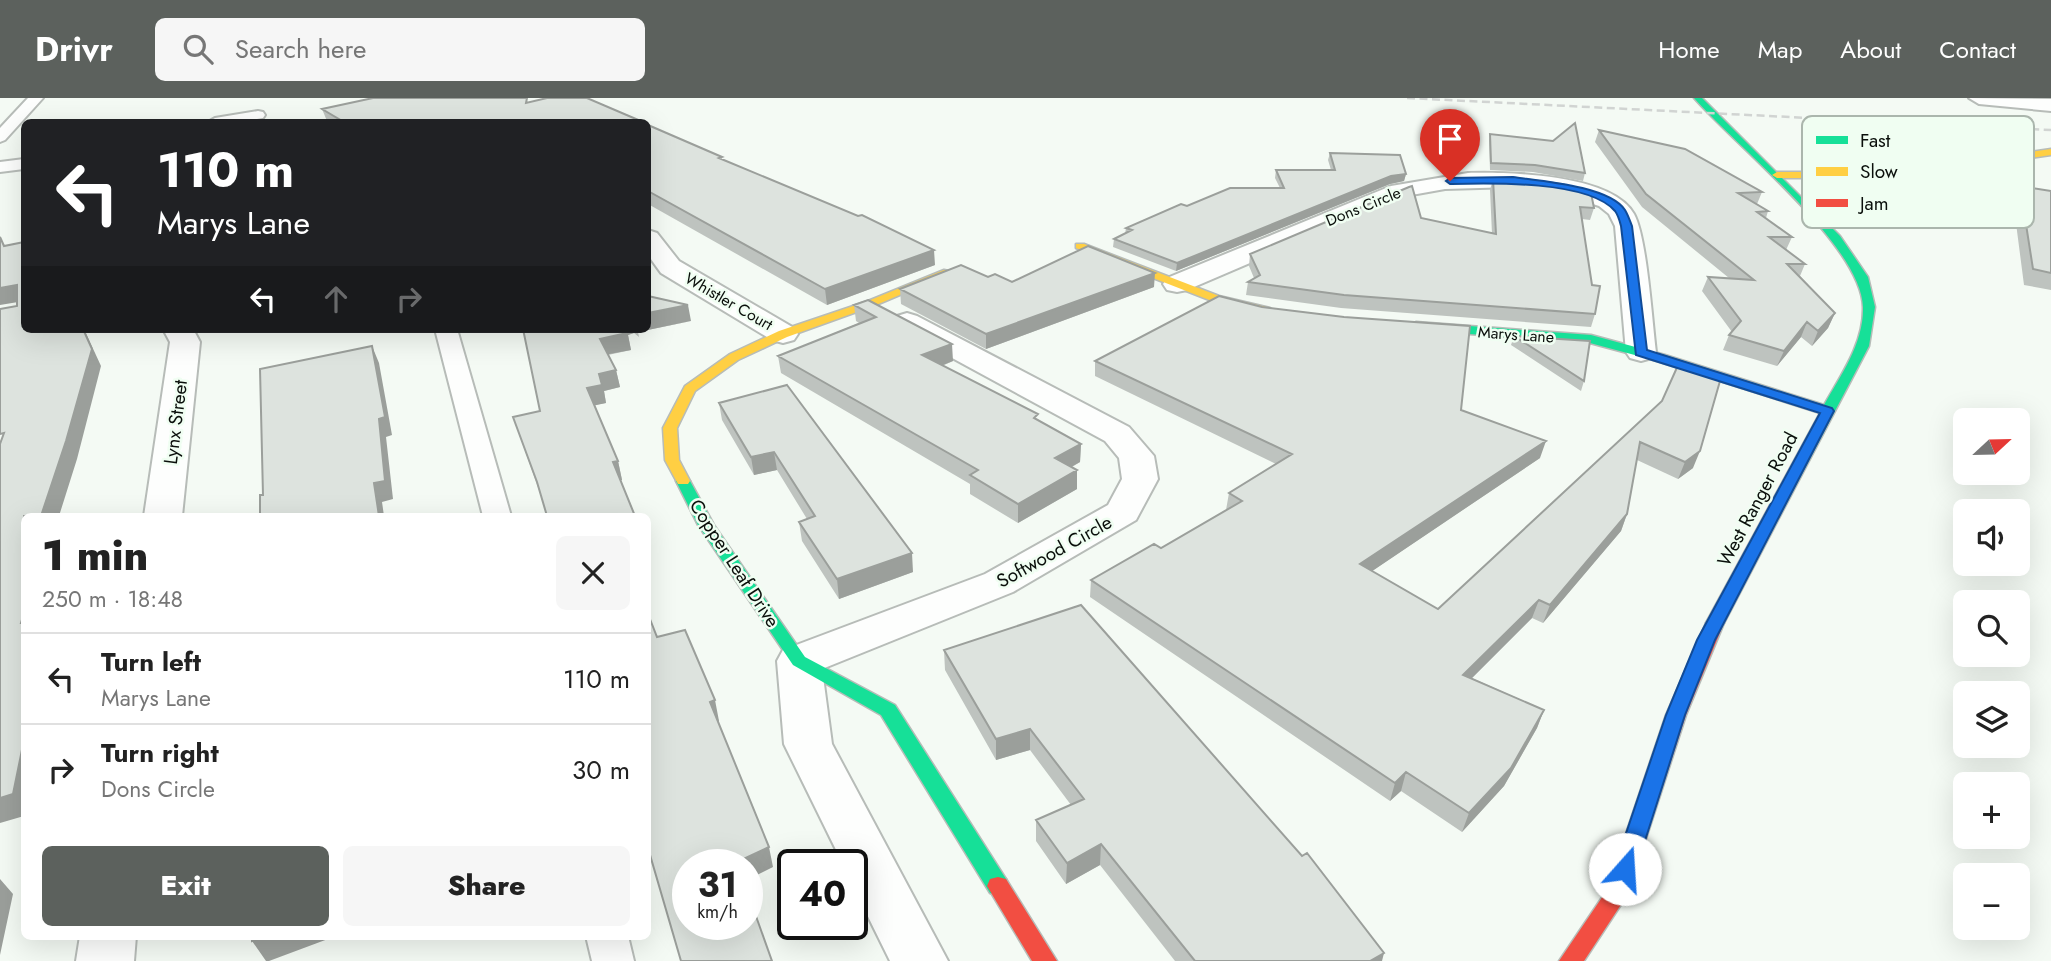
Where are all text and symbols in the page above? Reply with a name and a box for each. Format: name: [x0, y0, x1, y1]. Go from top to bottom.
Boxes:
search box: [155, 18, 645, 81]
text: Drivr: [35, 26, 113, 73]
icon: search: [179, 30, 217, 68]
text: Search here: [235, 30, 366, 68]
text: Home: [1658, 32, 1720, 67]
text: Map: [1758, 32, 1802, 67]
text: About: [1840, 32, 1901, 67]
text: Contact: [1939, 32, 2016, 67]
pin: [1420, 109, 1480, 181]
legend: [1802, 116, 2034, 228]
icon: arrive: [1431, 120, 1469, 158]
text: Fast: [1860, 127, 1891, 154]
text: 110 m: [157, 135, 294, 205]
icon: left: [42, 147, 133, 238]
text: Slow: [1860, 158, 1898, 185]
street label: Dons Circle: [1322, 181, 1404, 232]
text: Jam: [1857, 190, 1889, 217]
text: Marys Lane: [157, 200, 310, 246]
street label: Whistler Court: [680, 267, 777, 336]
icon: left: [244, 280, 282, 318]
icon: ahead: [317, 280, 355, 318]
icon: right: [390, 280, 428, 318]
street label: Marys Lane: [1477, 320, 1555, 349]
street label: Lynx Street: [157, 378, 194, 466]
north arrow: [1953, 408, 2030, 485]
map controls: [1953, 408, 2030, 940]
street label: West Ranger Road: [1711, 427, 1804, 571]
street label: Copper Leaf Drive: [683, 494, 786, 633]
button: sound: [1953, 499, 2030, 576]
street label: Softwood Circle: [992, 508, 1117, 594]
text: 1 min: [42, 525, 148, 586]
button: close: [556, 536, 630, 610]
text: 250 m · 18:48: [42, 582, 183, 616]
button: search: [1953, 590, 2030, 667]
text: Turn left: [101, 643, 201, 681]
icon: left: [42, 660, 80, 698]
text: 110 m: [563, 660, 630, 698]
text: Marys Lane: [101, 681, 211, 715]
button: layers: [1953, 681, 2030, 758]
text: Turn right: [101, 734, 219, 772]
icon: right: [42, 751, 80, 789]
text: 30 m: [572, 751, 630, 789]
text: Dons Circle: [101, 772, 215, 806]
button: +: [1953, 772, 2030, 849]
position arrow: [1588, 832, 1662, 906]
button: Exit: [42, 846, 329, 926]
button: Share: [343, 846, 630, 926]
speed limit sign: 40: [777, 849, 868, 940]
text: 31: [698, 860, 737, 910]
button: −: [1953, 863, 2030, 940]
text: km/h: [697, 899, 738, 925]

